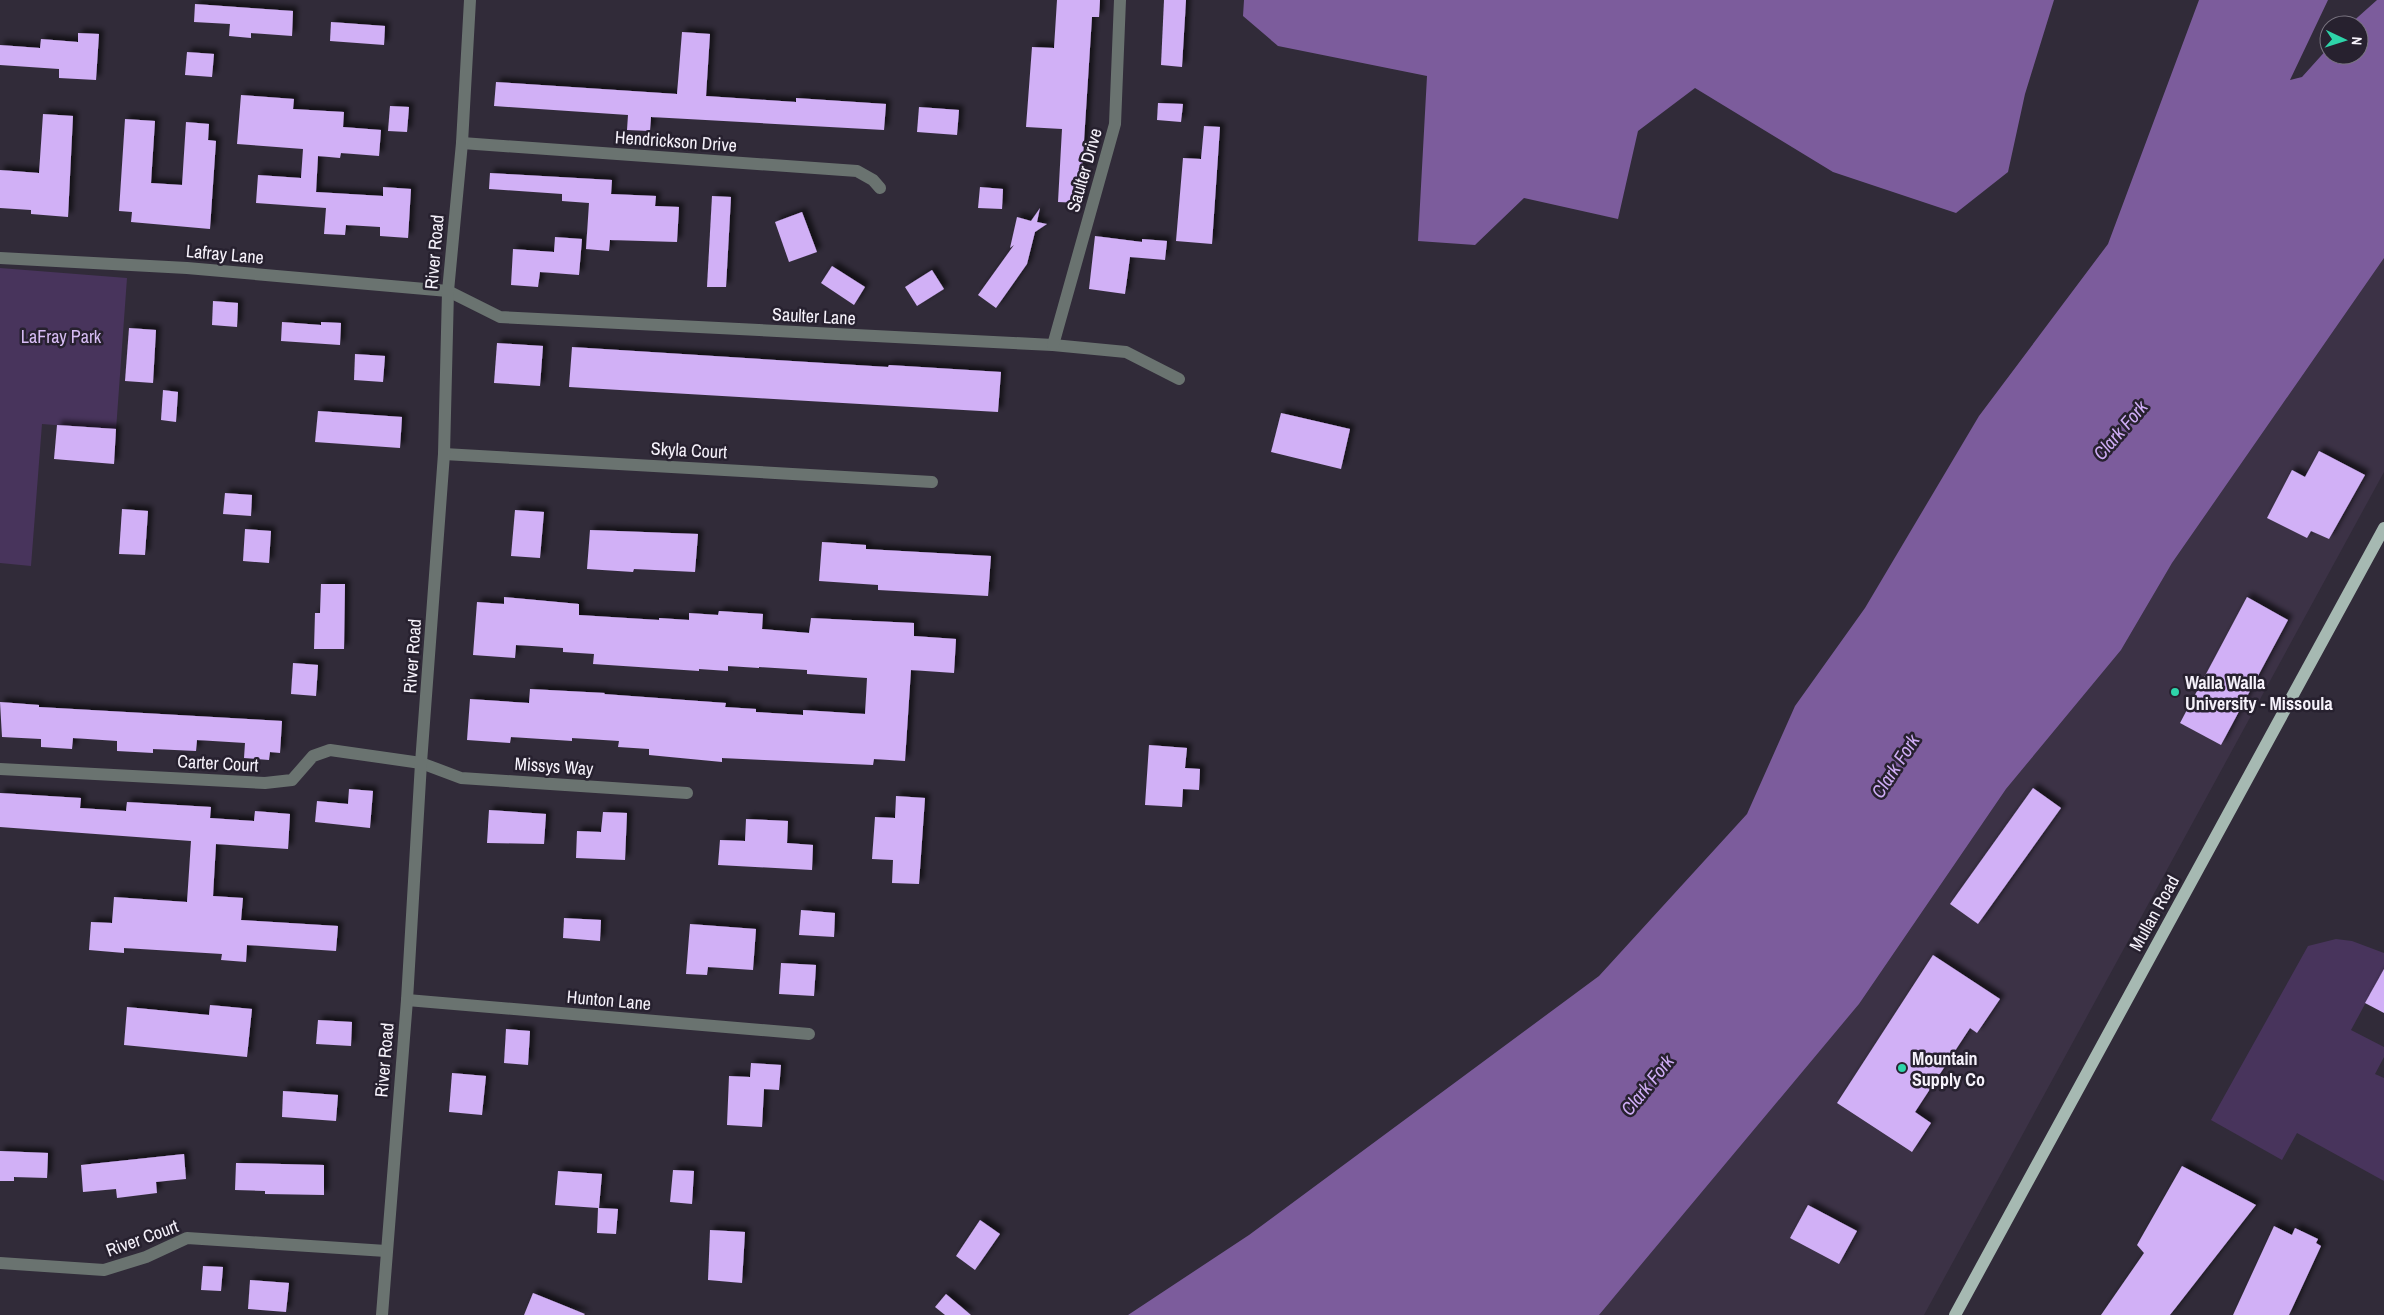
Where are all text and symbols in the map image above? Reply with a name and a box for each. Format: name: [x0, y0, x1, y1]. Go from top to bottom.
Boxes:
north arrow: [2319, 15, 2369, 65]
text: N: [2348, 36, 2366, 46]
street label: Hendrickson Drive: [614, 124, 738, 158]
street label: Saulter Drive: [1060, 125, 1108, 215]
street label: River Road: [418, 214, 450, 290]
street label: Lafray Lane: [185, 238, 265, 270]
street label: Saulter Lane: [772, 301, 856, 331]
park label: LaFray Park: [21, 324, 102, 349]
water label: Clark Fork: [2087, 394, 2154, 465]
street label: Skyla Court: [650, 436, 728, 464]
street label: River Road: [397, 618, 427, 694]
place label: Walla Walla University - Missoula: [2185, 670, 2333, 716]
marker: Walla Walla University - Missoula: [2169, 686, 2181, 698]
water label: Clark Fork: [1865, 728, 1926, 803]
street label: Carter Court: [177, 748, 259, 778]
street label: Missys Way: [514, 751, 595, 781]
street label: Mullan Road: [2123, 871, 2185, 955]
street label: Hunton Lane: [566, 984, 652, 1016]
street label: River Road: [368, 1022, 400, 1098]
place label: Mountain Supply Co: [1912, 1046, 1985, 1092]
water label: Clark Fork: [1614, 1048, 1680, 1121]
marker: Mountain Supply Co: [1896, 1062, 1908, 1074]
street label: River Court: [102, 1213, 182, 1263]

